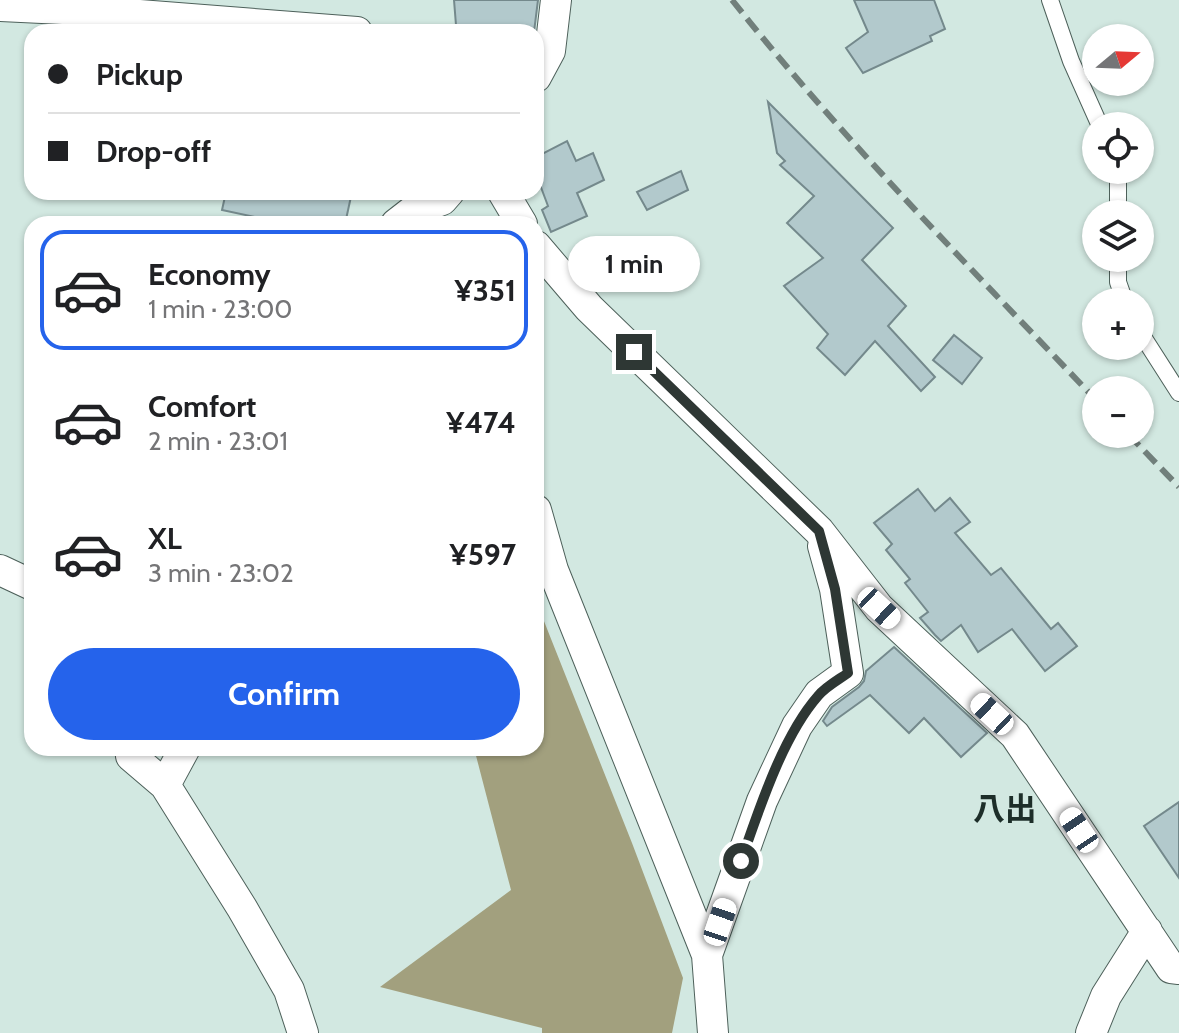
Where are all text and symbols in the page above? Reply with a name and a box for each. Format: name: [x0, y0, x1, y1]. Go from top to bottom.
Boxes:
north arrow: [1082, 24, 1154, 96]
map controls: [1082, 24, 1154, 448]
text: Pickup: [96, 56, 183, 93]
button: locate: [1082, 112, 1154, 184]
text: Drop-off: [96, 133, 211, 170]
button: layers: [1082, 200, 1154, 272]
callout: 1 min: [568, 236, 700, 292]
text: 1 min: [605, 248, 663, 280]
icon: car: [52, 254, 124, 326]
text: Economy: [148, 256, 271, 293]
text: ¥351: [455, 272, 516, 309]
button: +: [1082, 288, 1154, 360]
text: 1 min · 23:00: [148, 293, 292, 325]
route end: [616, 334, 652, 370]
button: −: [1082, 376, 1154, 448]
icon: car: [52, 386, 124, 458]
text: Comfort: [148, 388, 256, 425]
text: ¥474: [446, 404, 516, 441]
text: 2 min · 23:01: [148, 425, 288, 457]
icon: car: [52, 518, 124, 590]
text: XL: [148, 520, 182, 557]
text: ¥597: [450, 536, 516, 573]
text: 3 min · 23:02: [148, 557, 294, 589]
car: [853, 583, 905, 633]
button: Confirm: [48, 648, 520, 740]
car: [966, 689, 1018, 739]
district label: 八出: [973, 789, 1037, 828]
car: [1056, 803, 1102, 857]
route start: [723, 843, 759, 879]
car: [701, 895, 739, 949]

